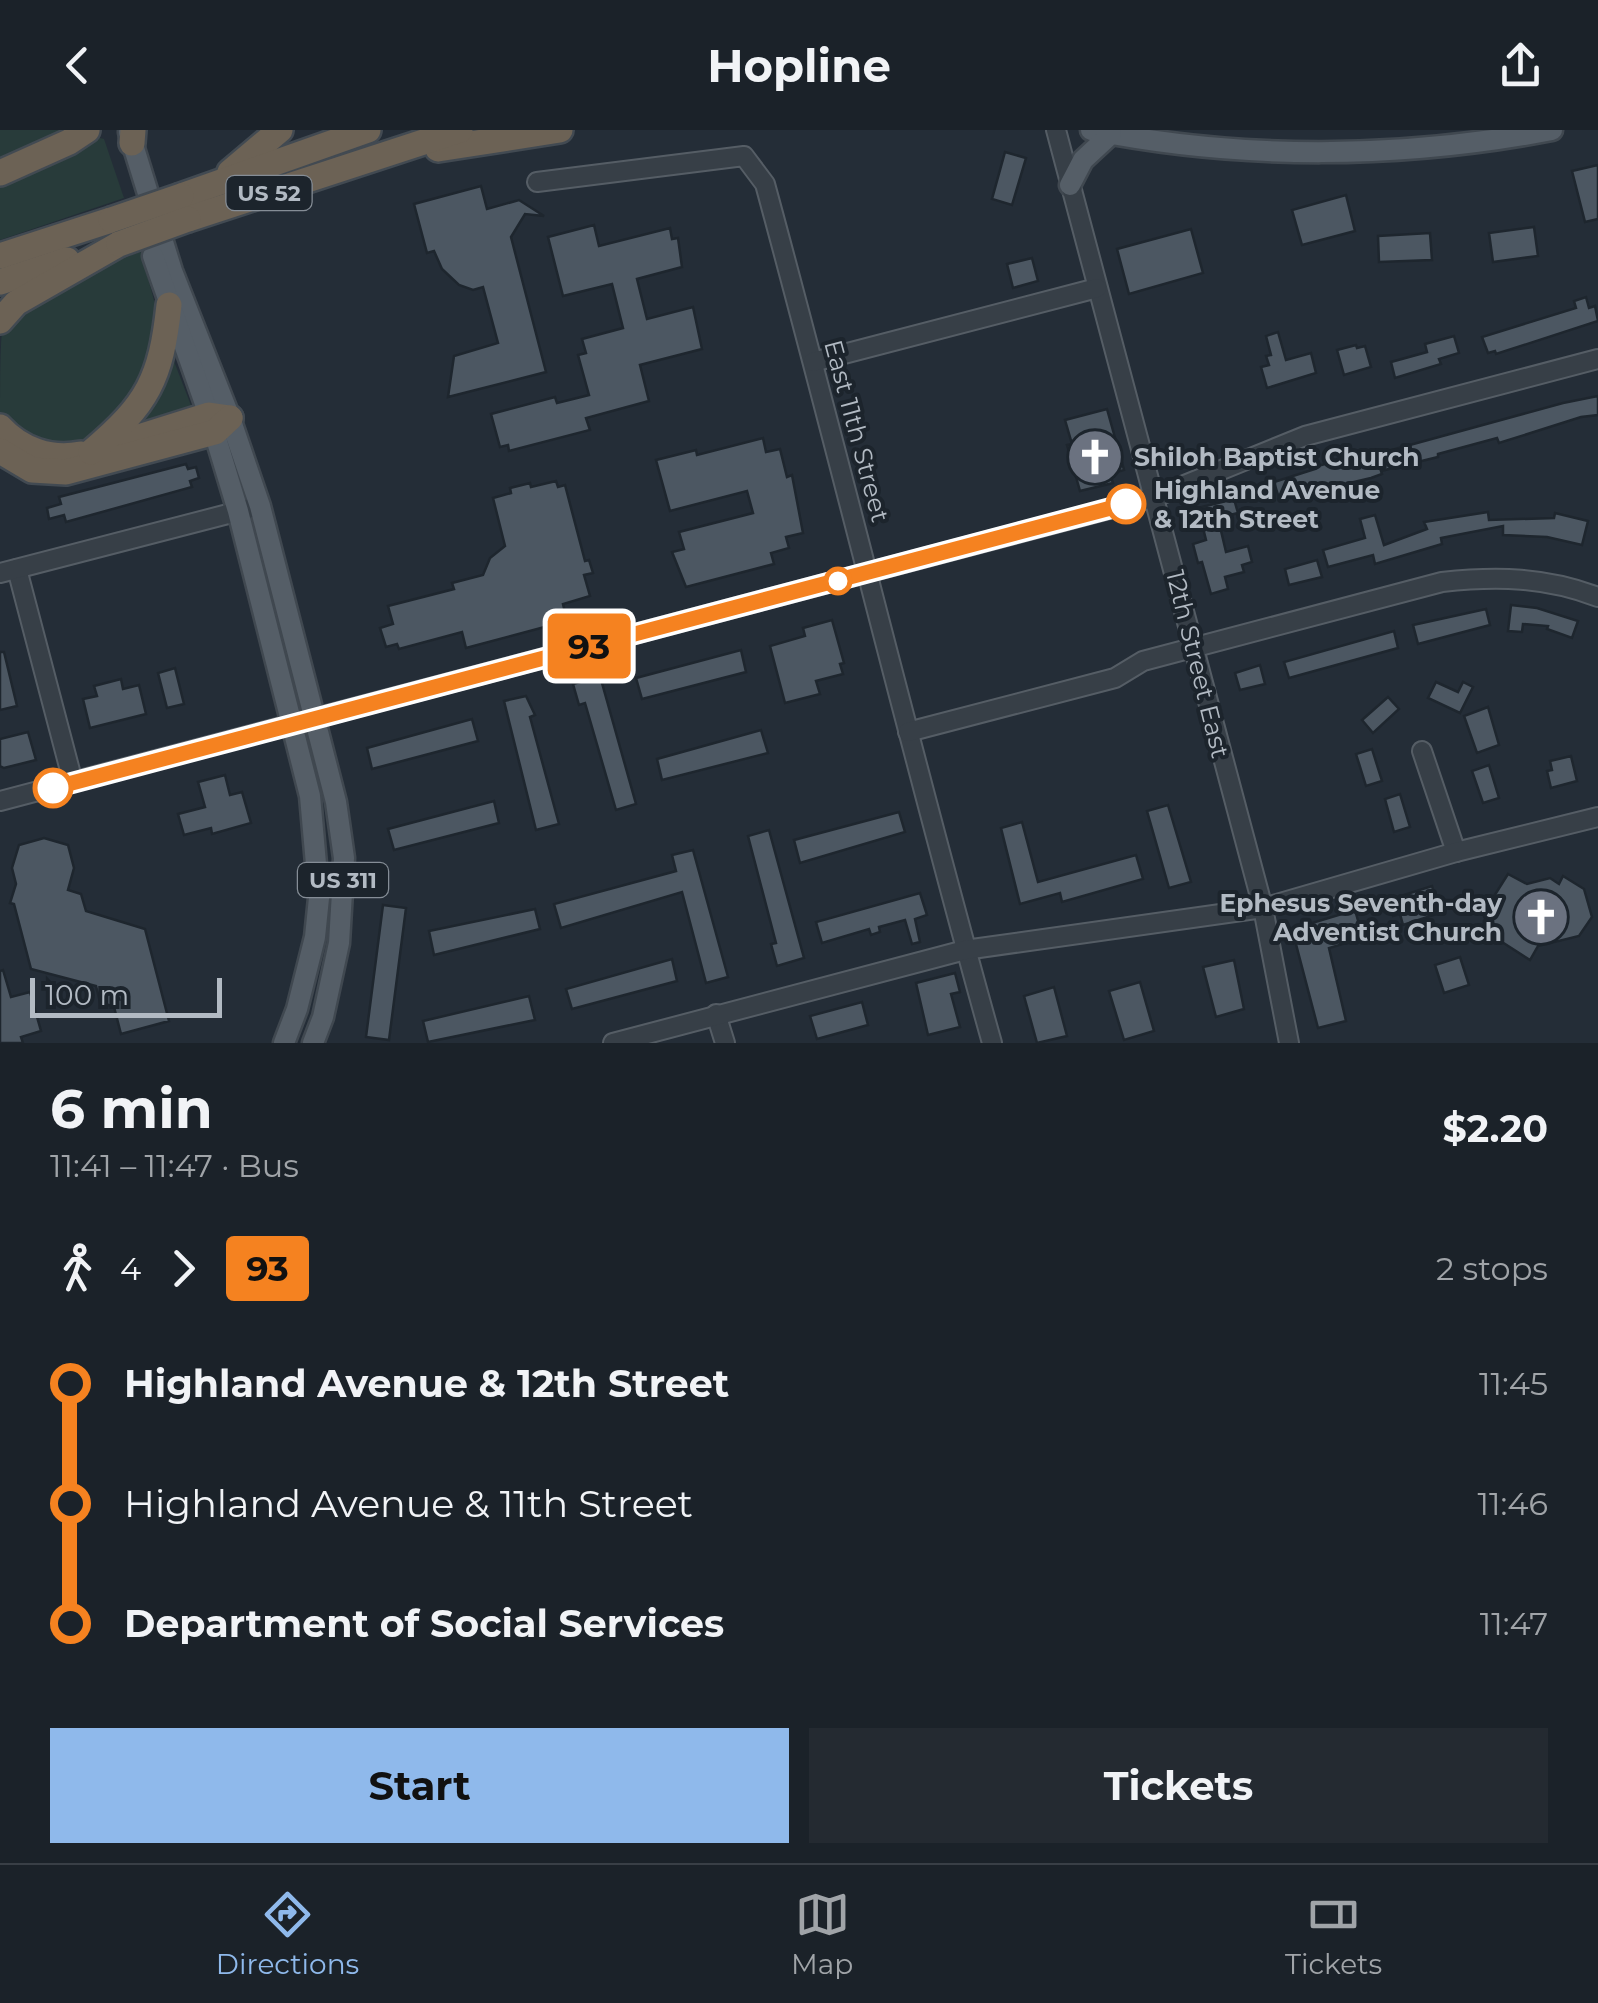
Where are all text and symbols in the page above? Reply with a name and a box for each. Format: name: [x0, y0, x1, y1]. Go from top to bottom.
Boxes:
icon: back: [50, 38, 105, 93]
text: Hopline: [707, 38, 891, 93]
icon: share: [1493, 38, 1548, 93]
road number: US 52: [226, 176, 312, 210]
street label: East 11th Street: [818, 337, 896, 525]
church icon: Shiloh Baptist Church: [1065, 427, 1125, 487]
place label: Shiloh Baptist Church: [1134, 442, 1420, 472]
place label: Highland Avenue & 12th Street: [1154, 475, 1380, 534]
marker: Highland Avenue & 12th Street: [1107, 485, 1145, 523]
street label: 12th Street East: [1160, 567, 1236, 761]
unlabelled marker: [825, 568, 851, 594]
line badge: 93: [544, 614, 634, 678]
text: 93: [568, 625, 610, 668]
unlabelled marker: [34, 769, 72, 807]
road number: US 311: [298, 863, 388, 897]
church icon: Ephesus Seventh-day Adventist Church: [1511, 887, 1571, 947]
place label: Ephesus Seventh-day Adventist Church: [1219, 888, 1503, 947]
scale bar: [30, 973, 222, 1018]
text: 100 m: [45, 978, 129, 1012]
text: 6 min: [50, 1075, 213, 1142]
text: $2.20: [1442, 1105, 1548, 1152]
text: 11:41 – 11:47 · Bus: [50, 1146, 299, 1185]
icon: walk: [50, 1241, 105, 1296]
icon: forward: [156, 1241, 211, 1296]
text: 93: [246, 1247, 289, 1290]
text: 4: [120, 1249, 141, 1288]
text: 2 stops: [1436, 1249, 1548, 1288]
text: Highland Avenue & 12th Street: [124, 1360, 729, 1407]
text: 11:45: [1479, 1364, 1548, 1403]
text: Highland Avenue & 11th Street: [124, 1480, 693, 1527]
text: 11:46: [1477, 1484, 1548, 1523]
text: Department of Social Services: [124, 1600, 724, 1647]
text: 11:47: [1480, 1604, 1548, 1643]
button: Start: [50, 1728, 789, 1843]
button: Tickets: [809, 1728, 1548, 1843]
tab: Directions: [216, 1887, 359, 1981]
tab: Map: [791, 1887, 853, 1981]
tab: Tickets: [1285, 1887, 1382, 1981]

